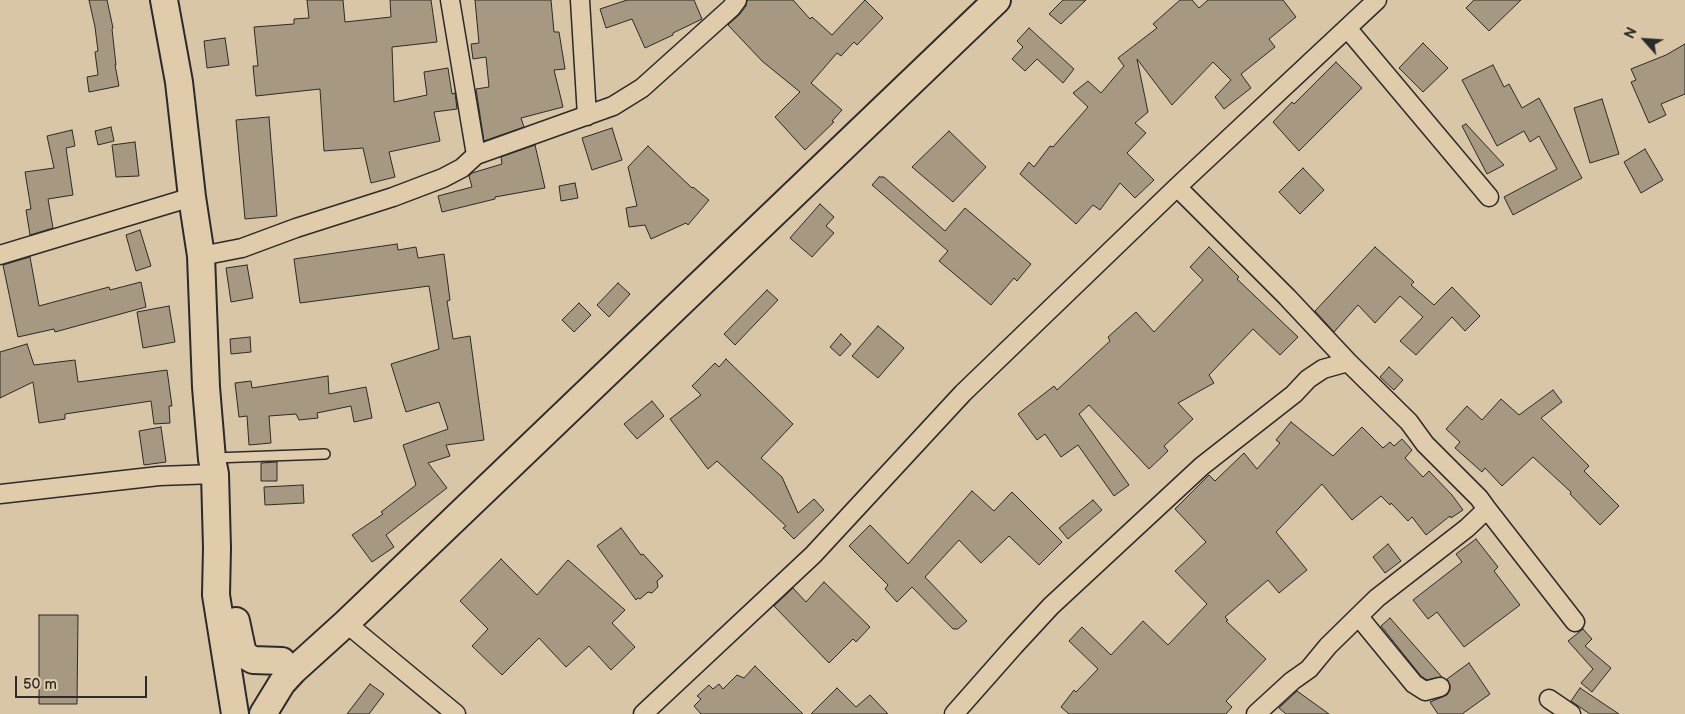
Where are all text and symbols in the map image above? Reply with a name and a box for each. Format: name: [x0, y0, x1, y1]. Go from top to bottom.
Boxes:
north arrow: [1620, 15, 1670, 65]
text: N: [1621, 25, 1641, 42]
scale bar: [18, 666, 150, 698]
text: 50 m: [23, 675, 57, 694]

